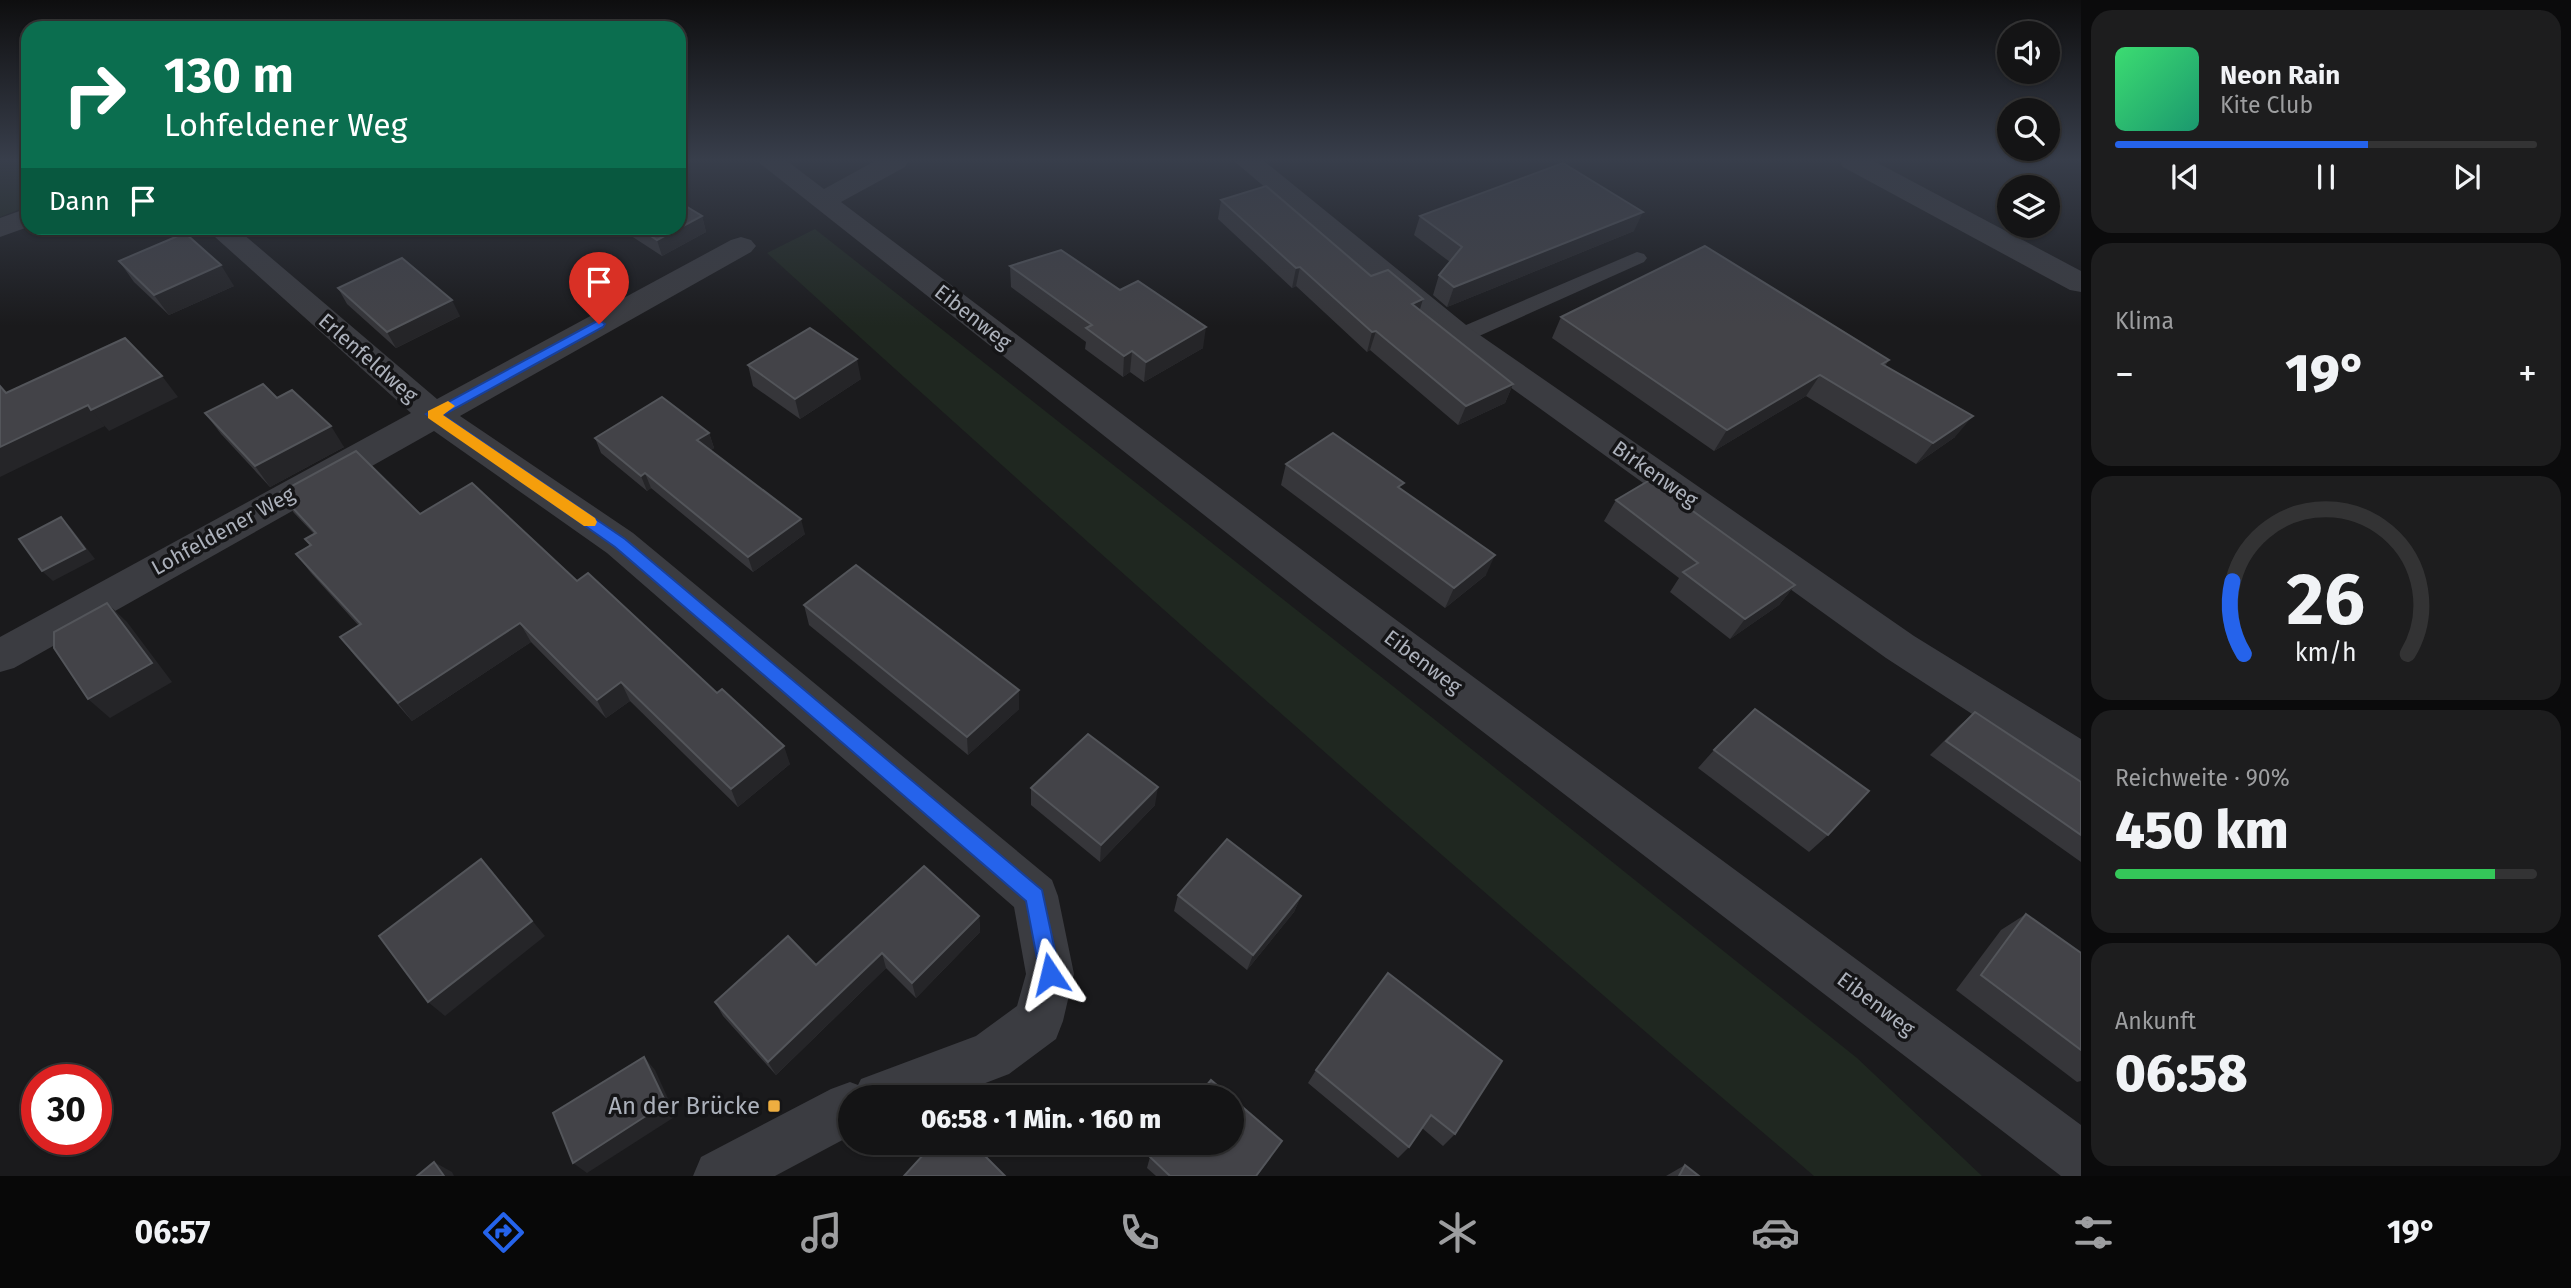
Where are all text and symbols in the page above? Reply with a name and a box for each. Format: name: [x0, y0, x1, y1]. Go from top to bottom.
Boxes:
map controls: [1997, 21, 2060, 238]
button: sound: [1997, 21, 2060, 84]
text: 130 m: [164, 46, 294, 105]
icon: right: [49, 49, 140, 140]
text: Neon Rain: [2220, 60, 2340, 91]
text: Kite Club: [2220, 91, 2313, 119]
button: search: [1997, 98, 2060, 161]
text: Lohfeldener Weg: [164, 106, 407, 144]
icon: previous: [2166, 158, 2204, 196]
icon: pause: [2307, 158, 2345, 196]
icon: next: [2448, 158, 2486, 196]
button: layers: [1997, 175, 2060, 238]
icon: arrive: [124, 182, 162, 220]
text: Dann: [49, 186, 110, 217]
pin: [569, 252, 629, 324]
icon: arrive: [580, 263, 618, 301]
street label: Eibenweg: [929, 279, 1017, 355]
text: Klima: [2115, 307, 2174, 335]
street label: Erlenfeldweg: [313, 308, 423, 408]
text: 19°: [2285, 342, 2367, 405]
text: −: [2115, 351, 2134, 397]
text: +: [2518, 351, 2537, 397]
street label: Birkenweg: [1607, 435, 1703, 513]
street label: Lohfeldener Weg: [147, 481, 299, 581]
text: 26: [2287, 556, 2365, 643]
street label: Eibenweg: [1379, 624, 1467, 700]
text: km/h: [2295, 638, 2357, 668]
text: Reichweite · 90%: [2115, 764, 2290, 792]
text: 450 km: [2115, 799, 2289, 862]
position arrow: [1013, 937, 1087, 1011]
street label: Eibenweg: [1832, 966, 1920, 1042]
text: Ankunft: [2115, 1007, 2196, 1035]
text: 06:58: [2115, 1042, 2248, 1105]
speed limit sign: 30: [21, 1064, 112, 1155]
place label: An der Brücke: [608, 1092, 760, 1120]
marker: An der Brücke: [766, 1098, 782, 1114]
text: 06:58 · 1 Min. · 160 m: [921, 1104, 1161, 1135]
icon: directions: [479, 1208, 528, 1257]
icon: music: [797, 1208, 846, 1257]
icon: phone: [1115, 1208, 1164, 1257]
icon: climate: [1433, 1208, 1482, 1257]
icon: car: [1751, 1208, 1800, 1257]
icon: filters: [2069, 1208, 2118, 1257]
text: 06:57: [134, 1213, 210, 1251]
text: 19°: [2387, 1213, 2436, 1251]

